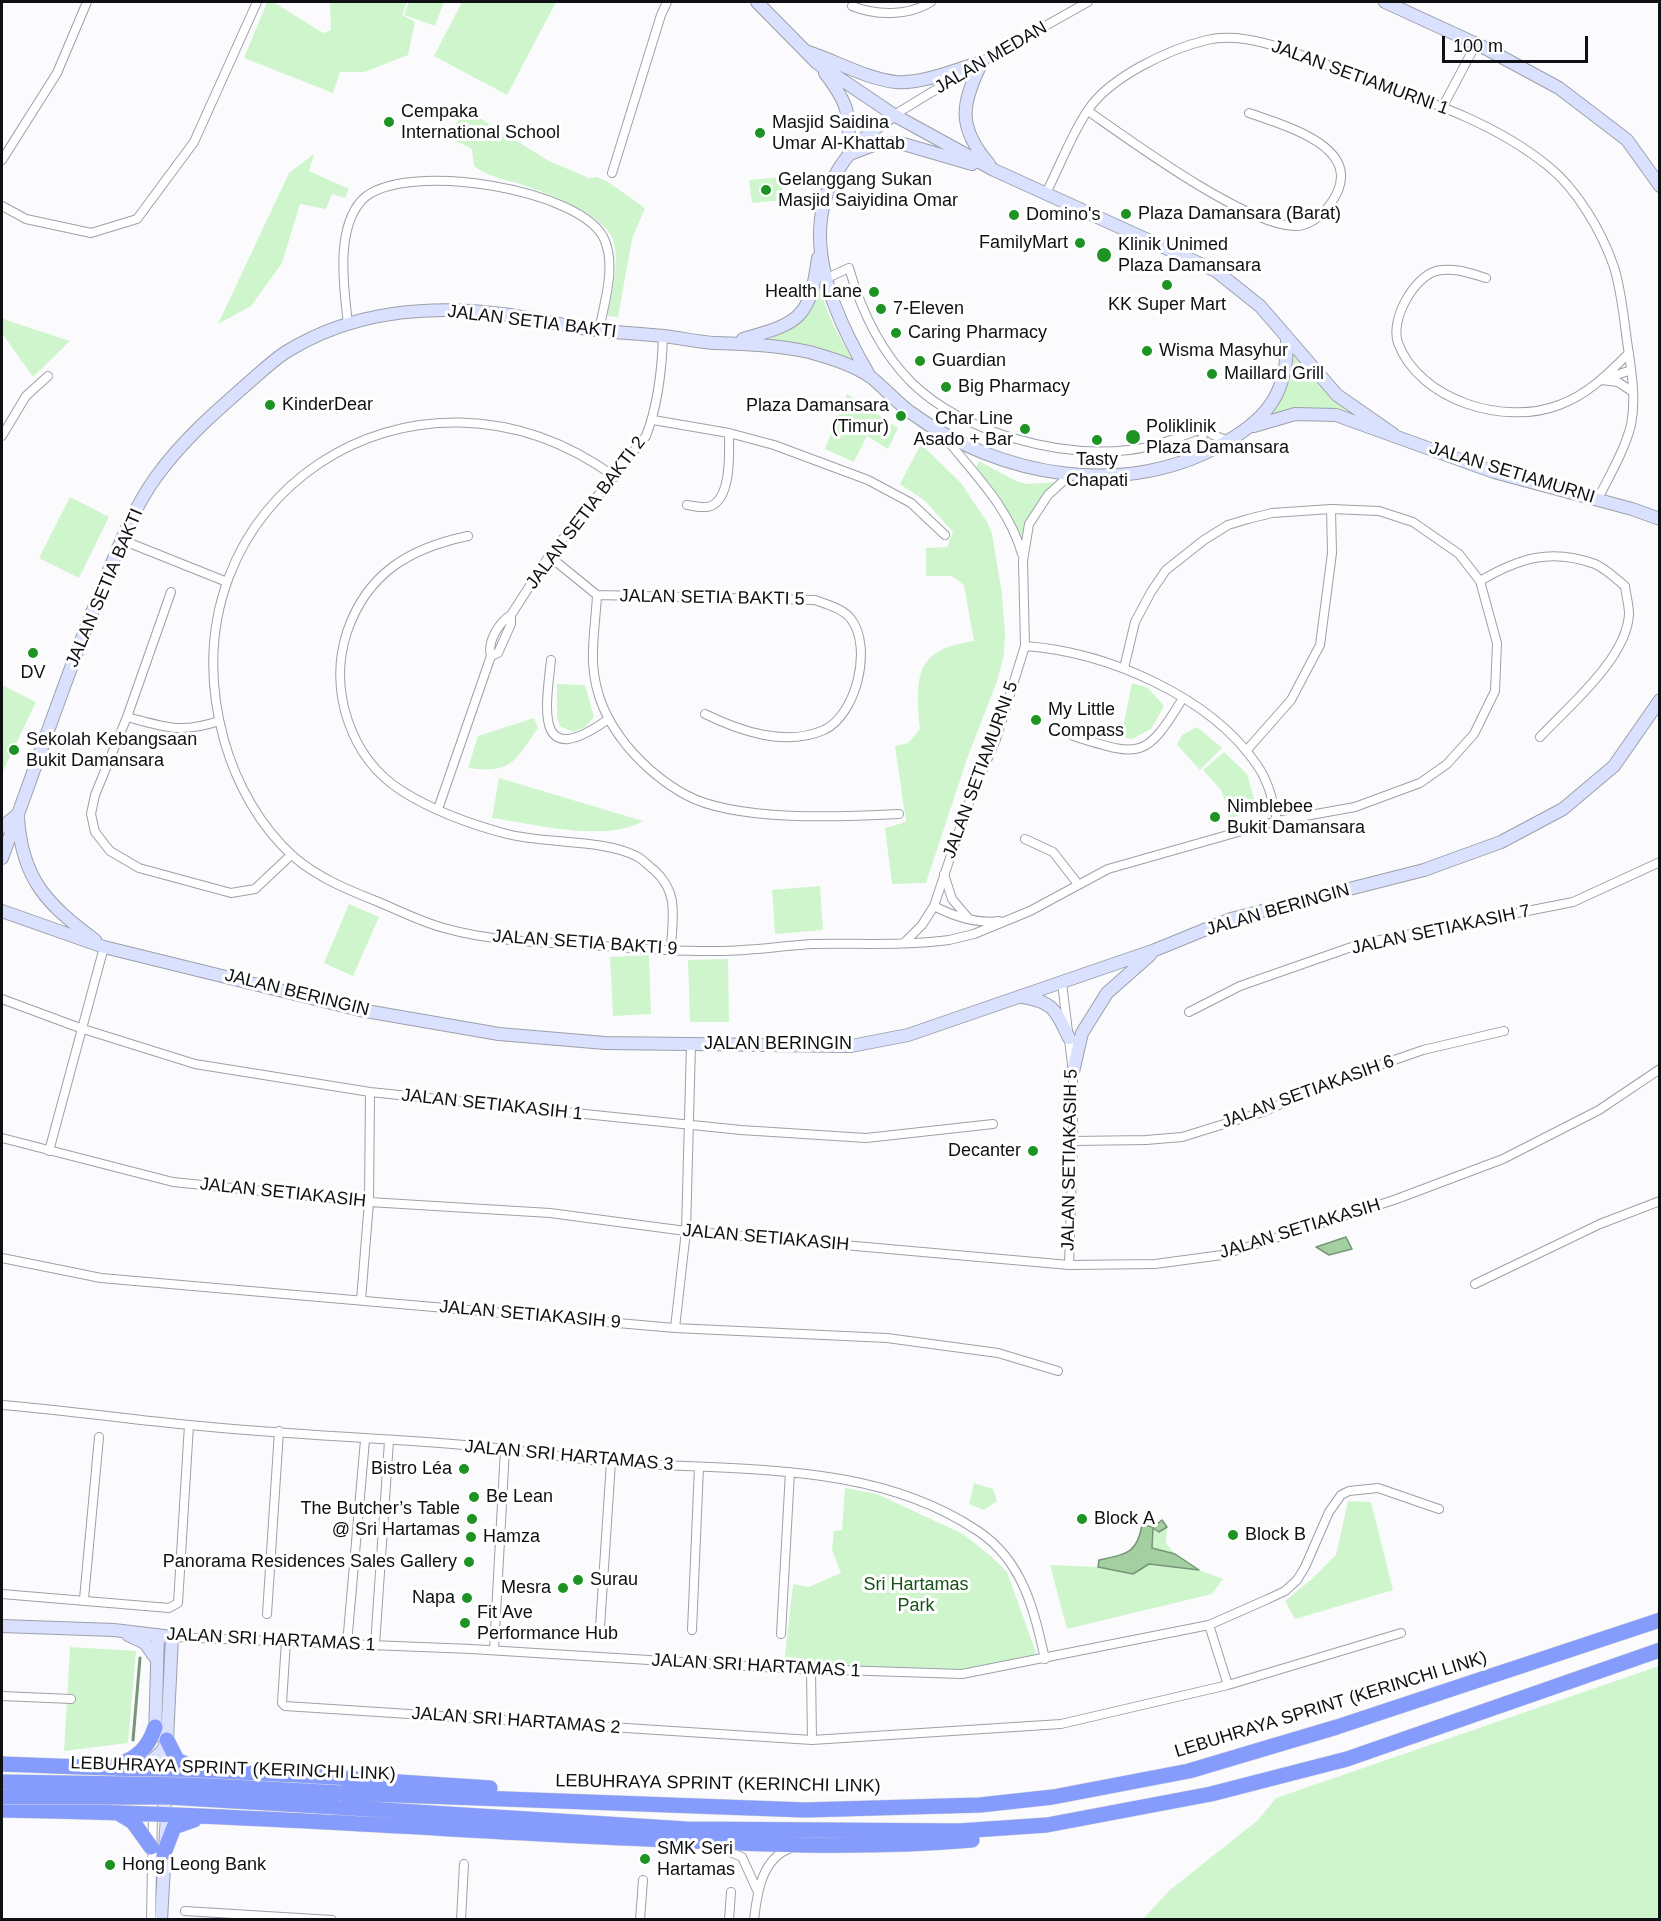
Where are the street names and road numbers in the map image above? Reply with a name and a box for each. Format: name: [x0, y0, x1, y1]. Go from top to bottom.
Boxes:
street label: JALAN MEDAN: [931, 17, 1051, 99]
street label: JALAN SETIAMURNI 1: [1268, 36, 1452, 120]
street label: JALAN SETIA BAKTI: [446, 301, 618, 343]
street label: JALAN SETIA BAKTI 2: [522, 433, 650, 593]
street label: JALAN SETIAMURNI: [1427, 438, 1597, 508]
street label: JALAN SETIA BAKTI: [62, 506, 148, 670]
street label: JALAN SETIA BAKTI 5: [619, 586, 805, 610]
street label: JALAN SETIAMURNI 5: [939, 678, 1023, 862]
street label: JALAN BERINGIN: [1204, 879, 1352, 941]
street label: JALAN SETIAKASIH 7: [1350, 901, 1532, 959]
street label: JALAN SETIA BAKTI 9: [492, 926, 678, 960]
street label: JALAN BERINGIN: [223, 965, 371, 1021]
street label: JALAN BERINGIN: [704, 1033, 852, 1055]
street label: JALAN SETIAKASIH 6: [1219, 1051, 1397, 1133]
street label: JALAN SETIAKASIH 5: [1058, 1069, 1082, 1251]
street label: JALAN SETIAKASIH 1: [400, 1085, 584, 1125]
street label: JALAN SETIAKASIH: [199, 1174, 367, 1212]
street label: JALAN SETIAKASIH: [1217, 1194, 1383, 1264]
street label: JALAN SETIAKASIH: [682, 1220, 850, 1256]
street label: JALAN SETIAKASIH 9: [438, 1296, 622, 1334]
street label: JALAN SRI HARTAMAS 3: [464, 1436, 674, 1476]
street label: JALAN SRI HARTAMAS 1: [166, 1624, 376, 1656]
street label: LEBUHRAYA SPRINT (KERINCHI LINK): [1172, 1647, 1490, 1763]
street label: JALAN SRI HARTAMAS 1: [651, 1650, 861, 1682]
street label: JALAN SRI HARTAMAS 2: [411, 1703, 621, 1739]
street label: LEBUHRAYA SPRINT (KERINCHI LINK): [70, 1753, 396, 1785]
street label: LEBUHRAYA SPRINT (KERINCHI LINK): [555, 1770, 881, 1798]

